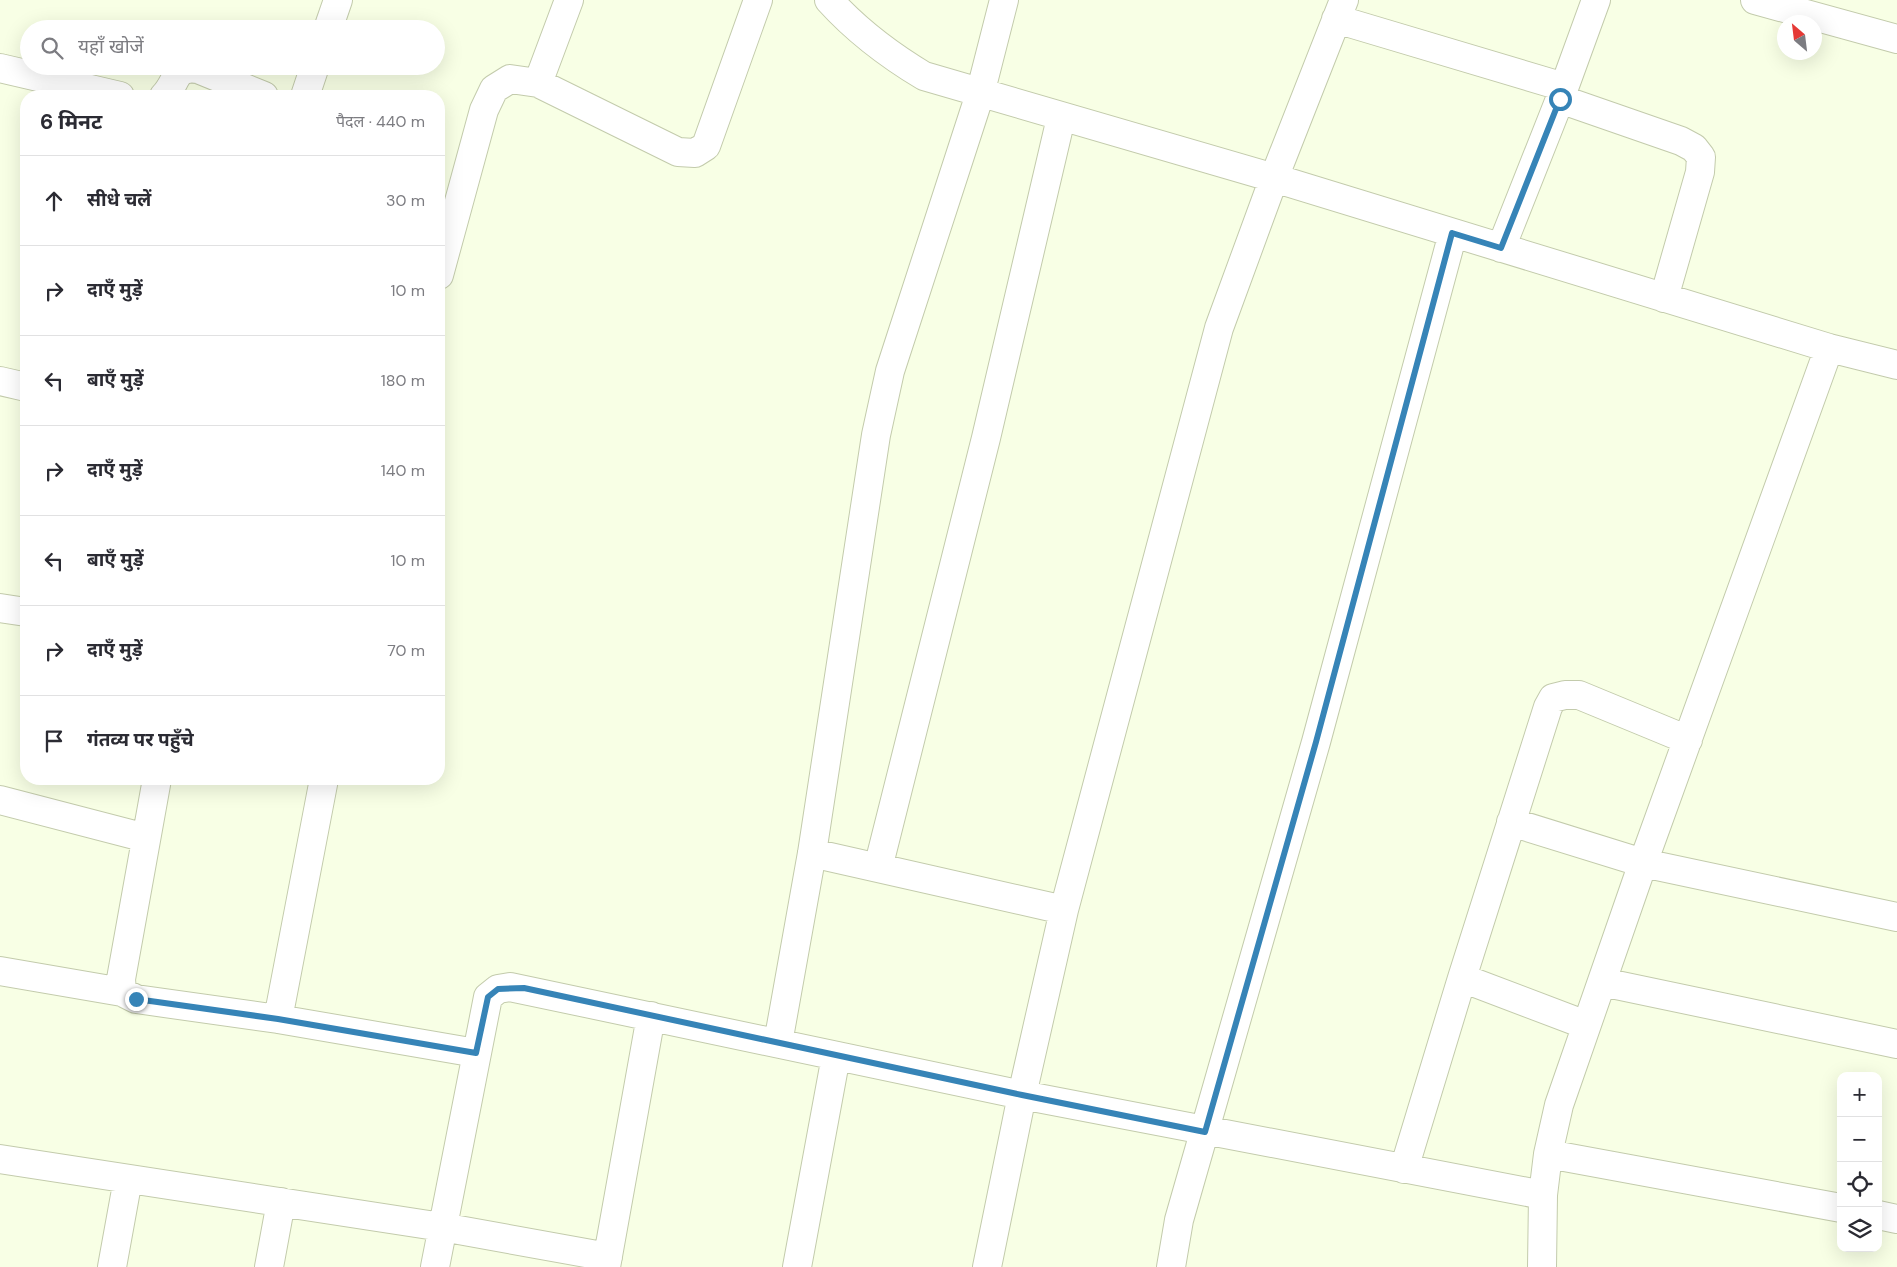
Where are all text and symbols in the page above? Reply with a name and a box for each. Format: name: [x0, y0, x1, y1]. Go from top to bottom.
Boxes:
north arrow: [1777, 15, 1822, 60]
search box: [20, 20, 445, 75]
icon: search: [38, 34, 66, 62]
text: यहाँ खोजें: [78, 34, 144, 59]
route start: [1549, 88, 1572, 111]
text: 6 मिनट: [40, 108, 102, 136]
text: पैदल · 440 m: [336, 111, 425, 132]
icon: ahead: [40, 187, 68, 215]
text: सीधे चलें: [87, 187, 151, 212]
text: 30 m: [386, 190, 425, 211]
icon: right: [40, 277, 68, 305]
text: दाएँ मुड़ें: [87, 277, 142, 302]
text: 10 m: [391, 280, 425, 301]
icon: left: [40, 367, 68, 395]
text: बाएँ मुड़ें: [87, 367, 144, 392]
text: 180 m: [381, 370, 425, 391]
icon: right: [40, 457, 68, 485]
text: दाएँ मुड़ें: [87, 457, 142, 482]
text: 140 m: [381, 460, 425, 481]
icon: left: [40, 547, 68, 575]
text: बाएँ मुड़ें: [87, 547, 144, 572]
text: 10 m: [391, 550, 425, 571]
icon: right: [40, 637, 68, 665]
text: दाएँ मुड़ें: [87, 637, 142, 662]
text: 70 m: [387, 640, 425, 661]
icon: arrive: [40, 727, 68, 755]
text: गंतव्य पर पहुँचे: [87, 727, 194, 752]
route end: [125, 988, 148, 1011]
map controls: [1837, 1072, 1882, 1252]
button: +: [1837, 1072, 1882, 1117]
button: −: [1837, 1117, 1882, 1162]
button: locate: [1837, 1162, 1882, 1207]
button: layers: [1837, 1207, 1882, 1252]

